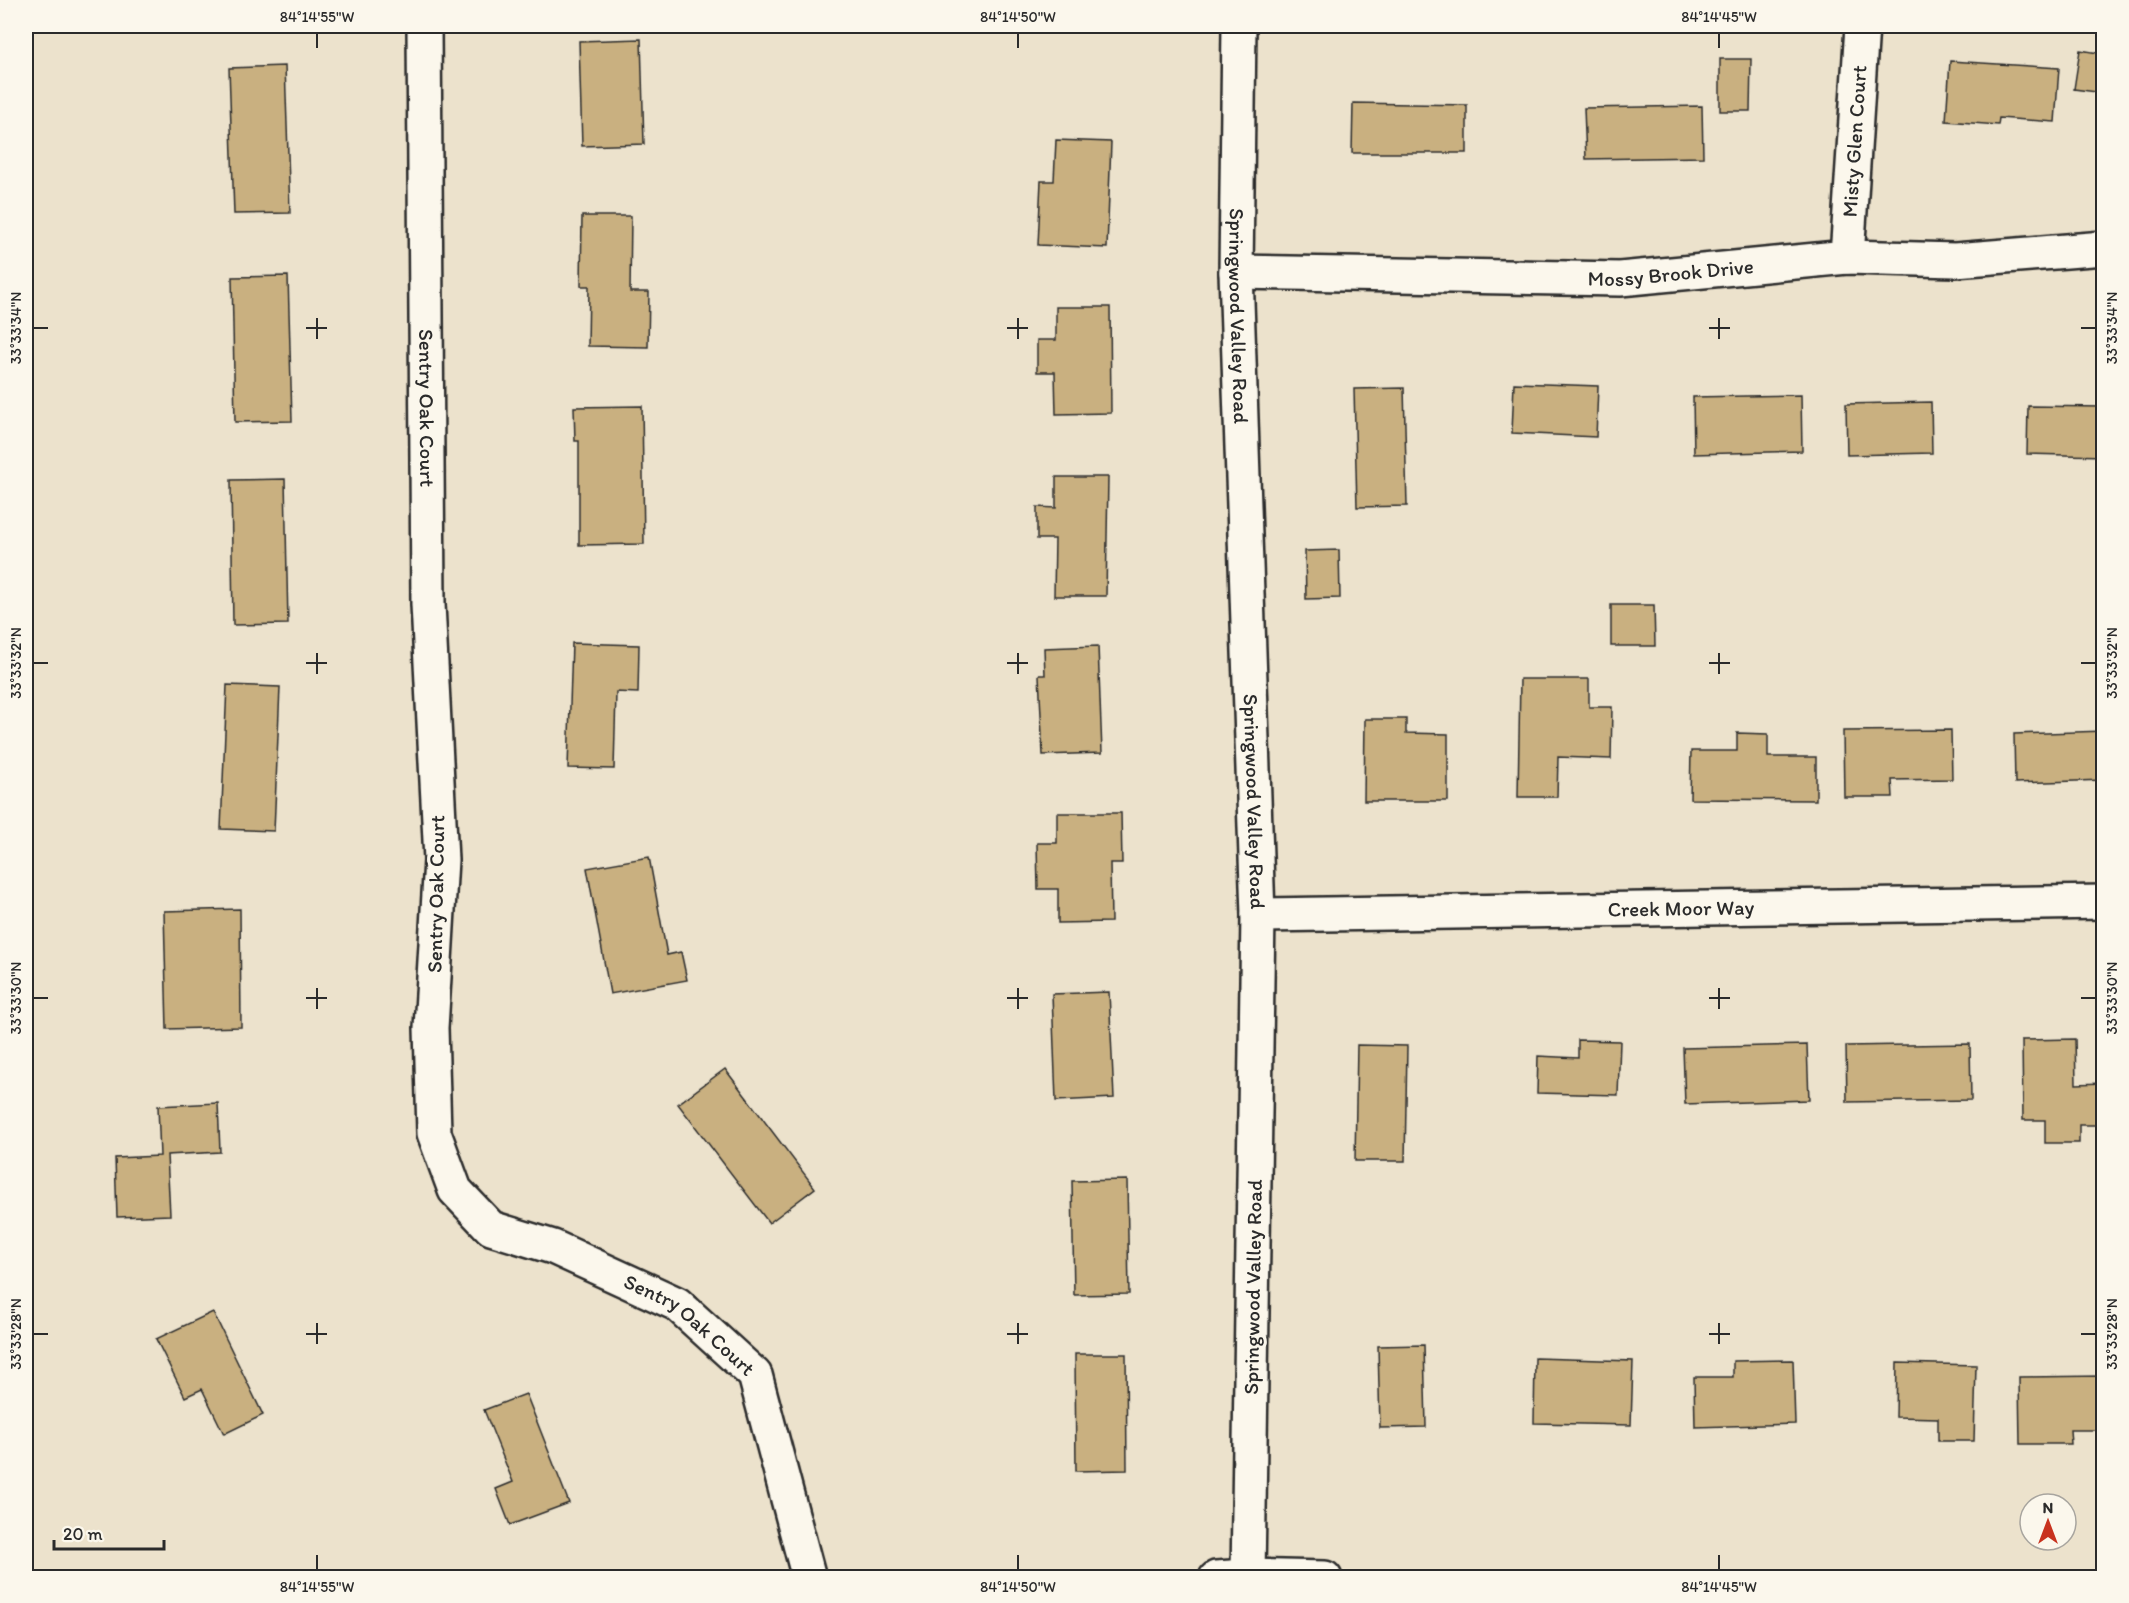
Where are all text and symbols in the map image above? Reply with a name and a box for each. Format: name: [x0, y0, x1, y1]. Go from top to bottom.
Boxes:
text: 84°14'55"W: [280, 8, 354, 26]
text: 84°14'50"W: [980, 8, 1056, 26]
text: 84°14'45"W: [1681, 8, 1757, 26]
street label: Misty Glen Court: [1837, 64, 1871, 218]
street label: Springwood Valley Road: [1224, 208, 1254, 425]
street label: Mossy Brook Drive: [1587, 253, 1755, 291]
text: 33°33'34"N: [7, 292, 25, 364]
text: 33°33'34"N: [2103, 292, 2121, 364]
street label: Sentry Oak Court: [414, 329, 440, 487]
text: 33°33'32"N: [7, 627, 25, 699]
text: 33°33'32"N: [2103, 627, 2121, 699]
street label: Springwood Valley Road: [1238, 693, 1271, 910]
street label: Sentry Oak Court: [422, 815, 449, 973]
street label: Creek Moor Way: [1607, 894, 1755, 922]
text: 33°33'30"N: [7, 962, 25, 1034]
text: 33°33'30"N: [2103, 962, 2121, 1034]
street label: Springwood Valley Road: [1238, 1179, 1267, 1395]
street label: Sentry Oak Court: [620, 1268, 760, 1381]
text: 33°33'28"N: [7, 1298, 25, 1370]
text: 33°33'28"N: [2103, 1298, 2121, 1370]
north arrow: [2018, 1492, 2078, 1552]
text: N: [2043, 1498, 2053, 1517]
scale bar: [54, 1513, 164, 1551]
text: 20 m: [63, 1523, 103, 1545]
text: 84°14'55"W: [280, 1578, 354, 1596]
text: 84°14'50"W: [980, 1578, 1056, 1596]
text: 84°14'45"W: [1681, 1578, 1757, 1596]

